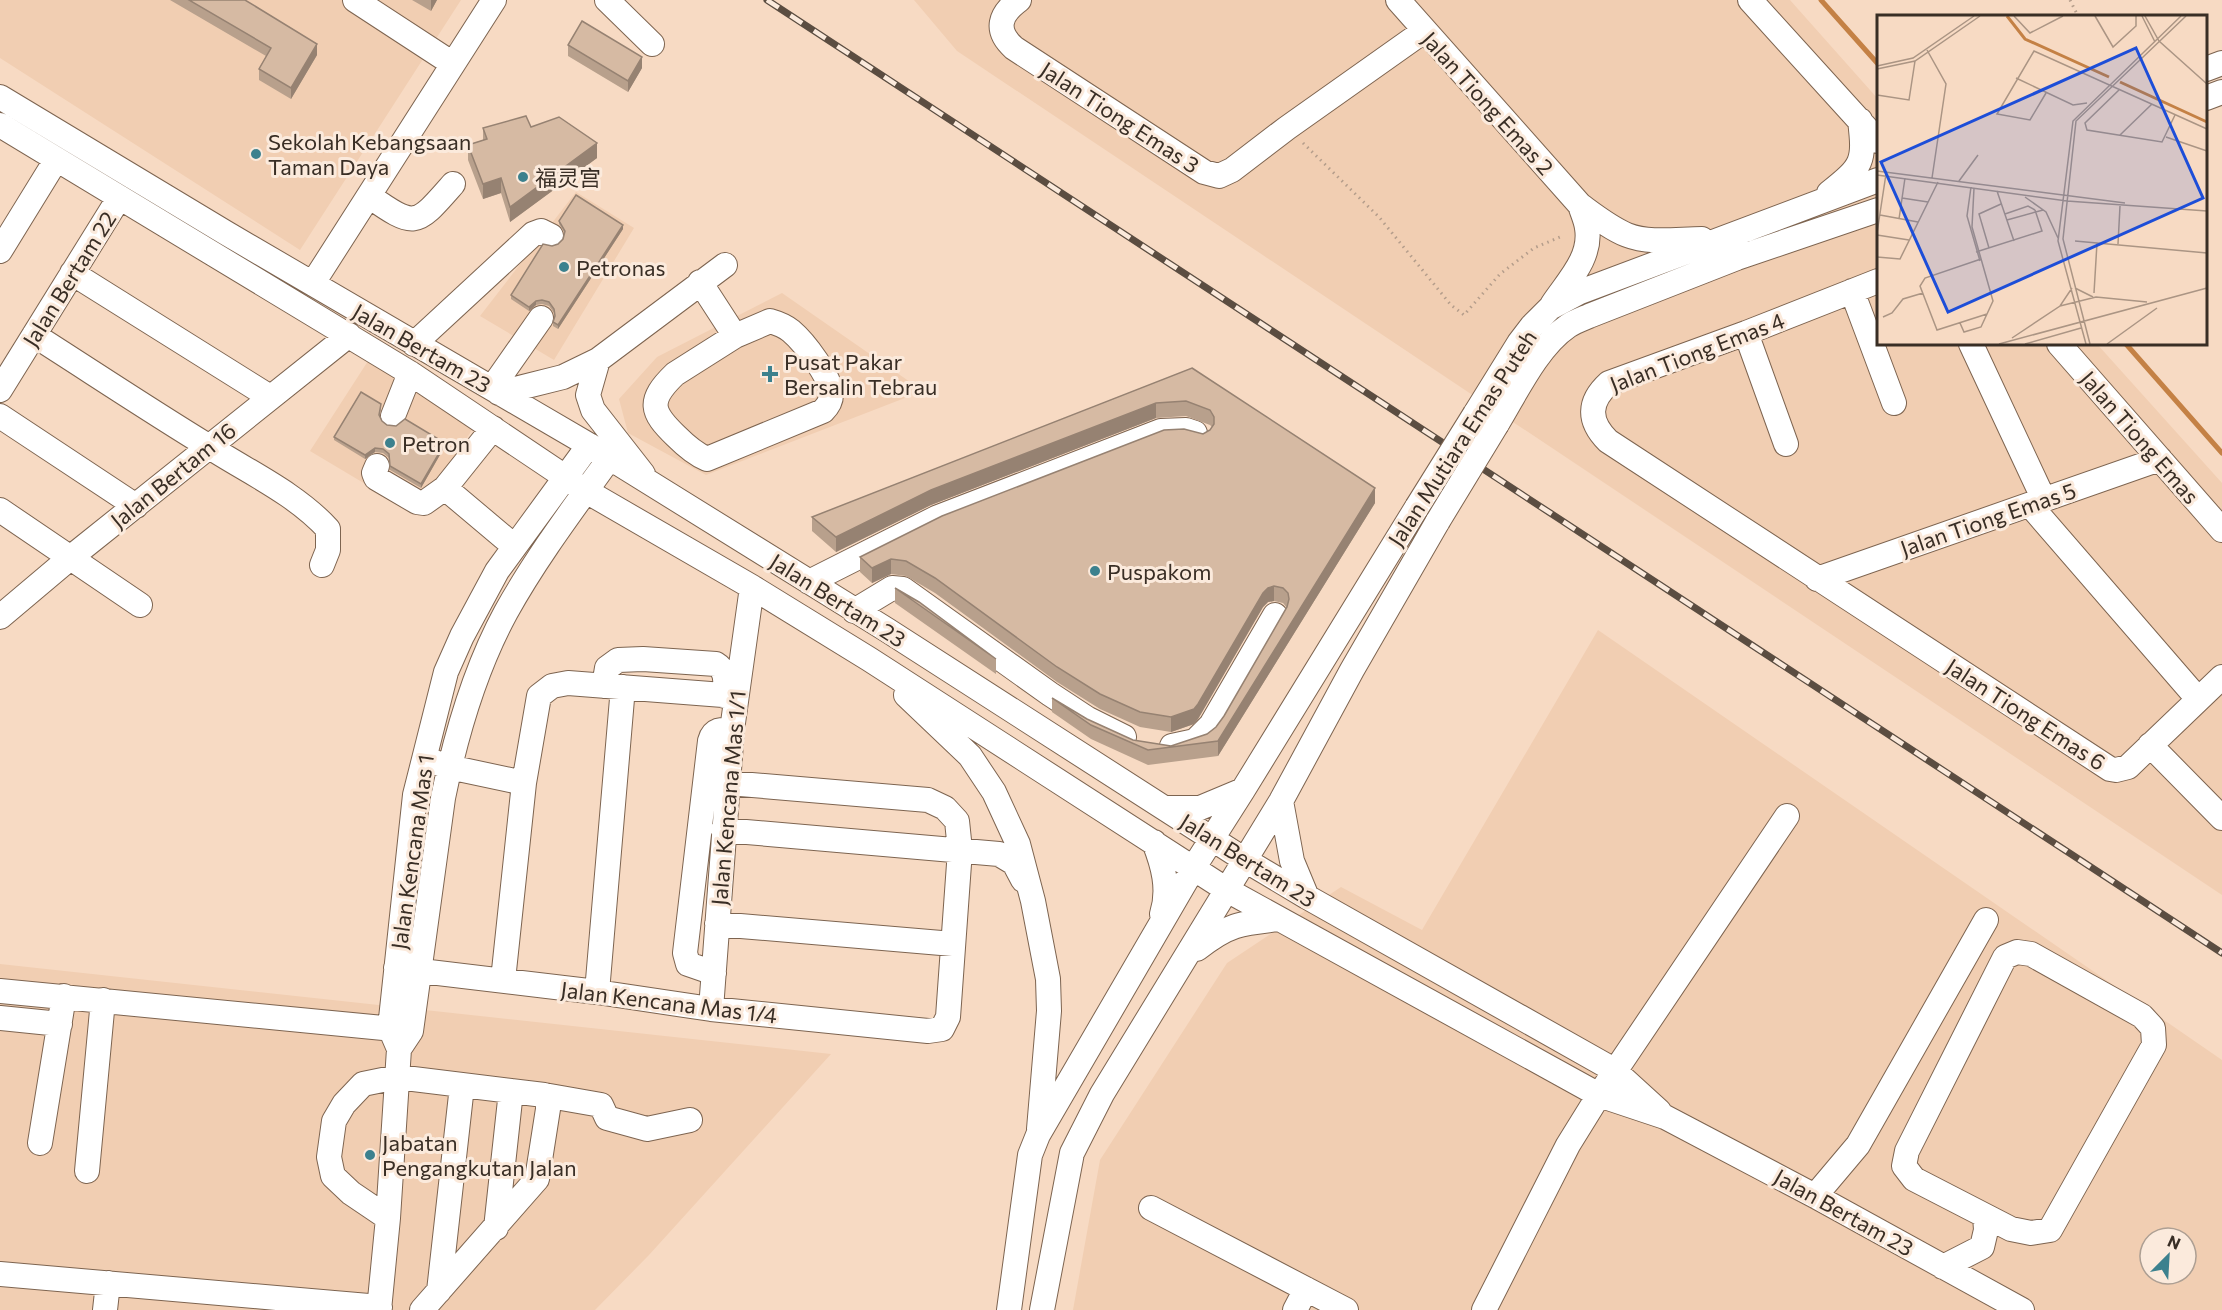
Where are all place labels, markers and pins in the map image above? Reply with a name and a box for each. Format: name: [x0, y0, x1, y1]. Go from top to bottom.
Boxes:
place label: Sekolah Kebangsaan Taman Daya: [268, 128, 471, 180]
marker: Sekolah Kebangsaan Taman Daya: [249, 147, 263, 161]
place label: 福灵宫: [535, 164, 601, 191]
marker: 福灵宫: [516, 170, 530, 184]
place label: Petronas: [576, 254, 666, 281]
marker: Petronas: [557, 260, 571, 274]
place label: Pusat Pakar Bersalin Tebrau: [784, 348, 937, 400]
marker: Pusat Pakar Bersalin Tebrau: [761, 365, 779, 383]
place label: Petron: [402, 430, 470, 457]
marker: Petron: [383, 436, 397, 450]
place label: Puspakom: [1107, 558, 1211, 585]
marker: Puspakom: [1088, 564, 1102, 578]
place label: Jabatan Pengangkutan Jalan: [382, 1129, 577, 1181]
marker: Jabatan Pengangkutan Jalan: [363, 1148, 377, 1162]

